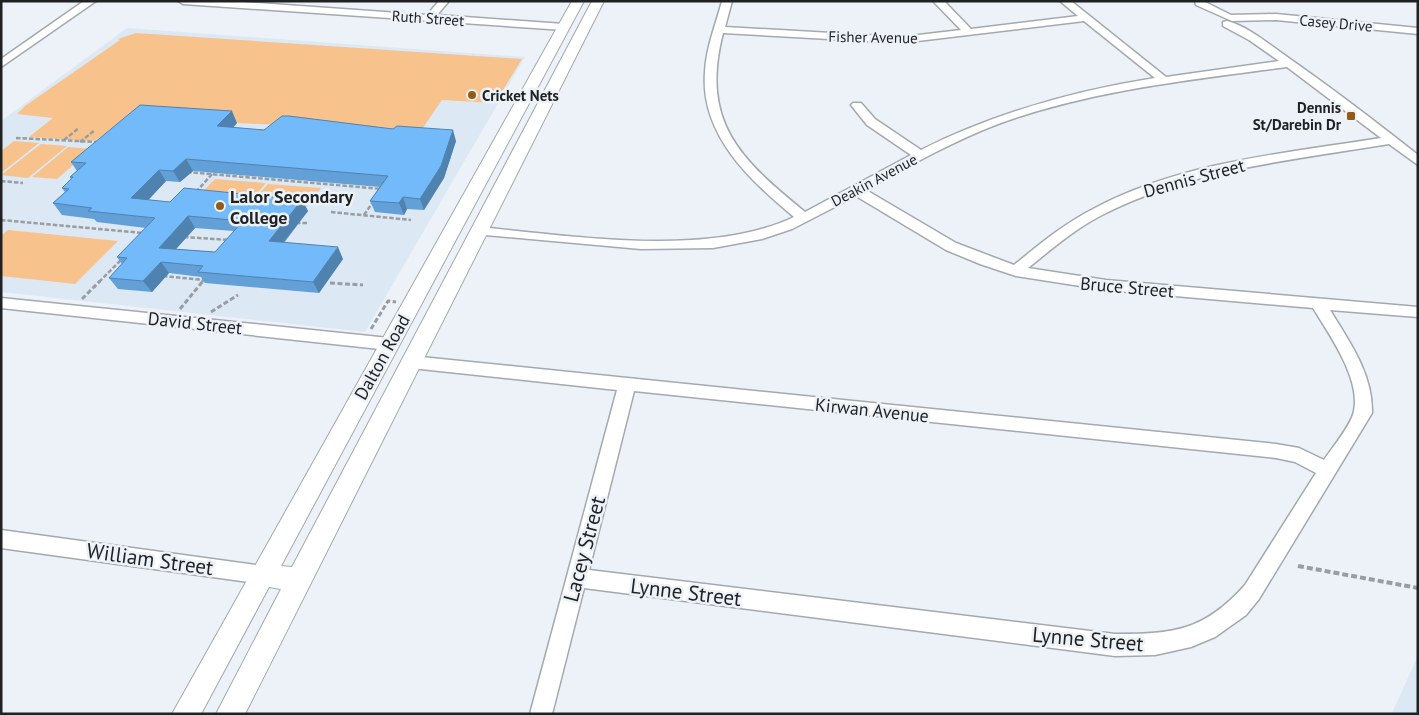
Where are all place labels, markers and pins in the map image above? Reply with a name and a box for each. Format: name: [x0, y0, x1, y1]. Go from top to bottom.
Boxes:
place label: Cricket Nets: [482, 86, 559, 105]
marker: Cricket Nets: [466, 89, 478, 101]
place label: Dennis St/Darebin Dr: [1253, 98, 1342, 134]
marker: Dennis St/Darebin Dr: [1345, 110, 1357, 122]
place label: Lalor Secondary College: [230, 185, 354, 229]
marker: Lalor Secondary College: [214, 200, 226, 212]

